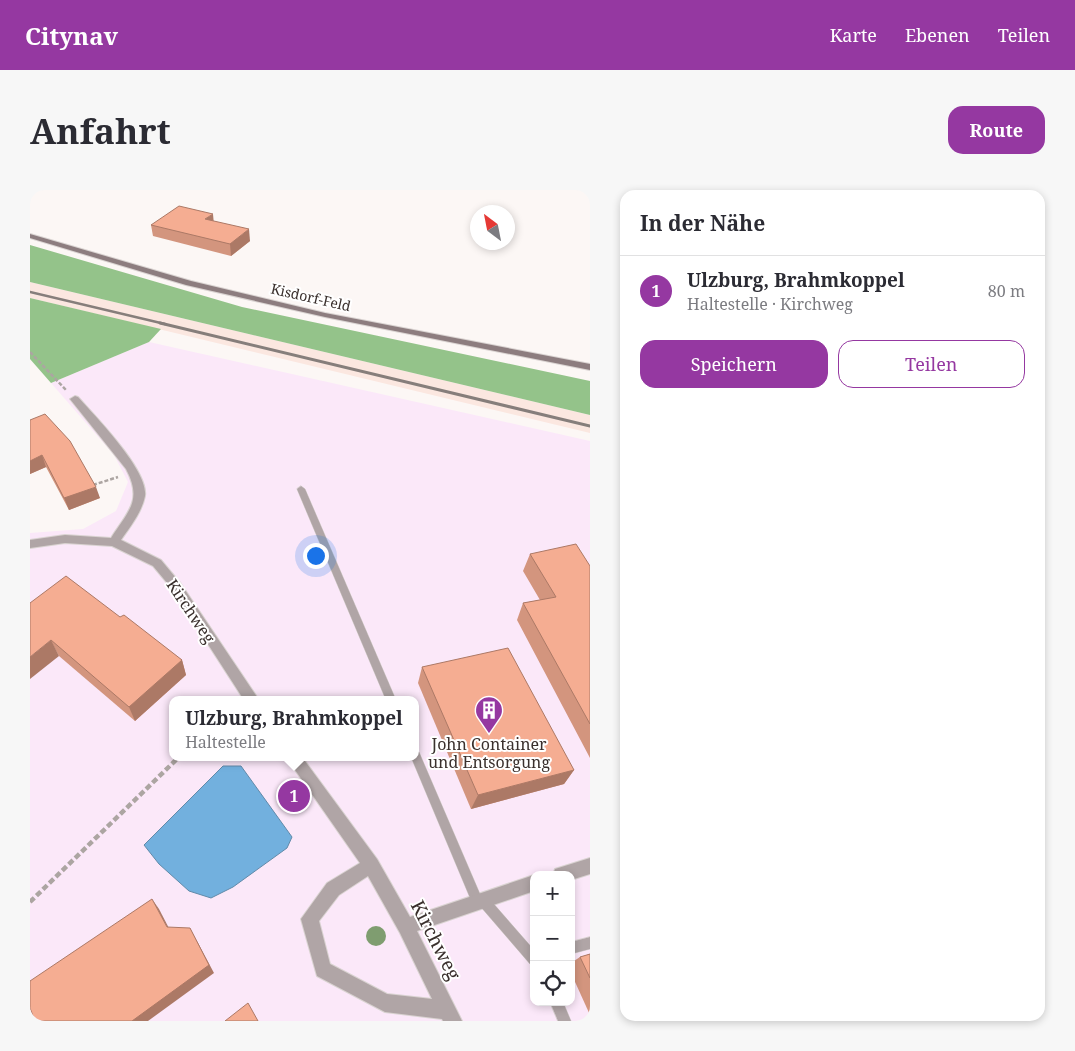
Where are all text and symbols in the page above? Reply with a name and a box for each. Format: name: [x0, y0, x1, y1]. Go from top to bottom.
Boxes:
text: Citynav: [25, 19, 118, 52]
text: Karte: [830, 23, 877, 47]
text: Ebenen: [905, 23, 970, 47]
text: Teilen: [998, 23, 1050, 47]
button: Route: [948, 106, 1045, 154]
text: Anfahrt: [30, 107, 171, 154]
north arrow: [470, 205, 515, 250]
text: In der Nähe: [640, 209, 765, 237]
text: Ulzburg, Brahmkoppel: [687, 267, 905, 293]
street label: Kisdorf-Feld: [269, 279, 353, 316]
text: 1: [651, 280, 661, 302]
text: 80 m: [988, 280, 1025, 302]
text: Haltestelle · Kirchweg: [687, 293, 853, 315]
button: Speichern: [640, 340, 828, 388]
button: Teilen: [838, 340, 1025, 388]
your location: [303, 543, 329, 569]
street label: Kirchweg: [162, 575, 221, 648]
building icon: John Container und Entsorgung: [474, 695, 504, 734]
popup: [169, 696, 419, 761]
text: Ulzburg, Brahmkoppel: [185, 705, 403, 731]
text: Haltestelle: [185, 731, 266, 753]
place label: John Container und Entsorgung: [428, 733, 550, 773]
pin: 1: [278, 777, 310, 815]
map controls: [530, 871, 575, 1006]
button: +: [530, 871, 575, 916]
street label: Kirchweg: [405, 896, 467, 984]
button: −: [530, 916, 575, 961]
button: locate: [530, 961, 575, 1006]

